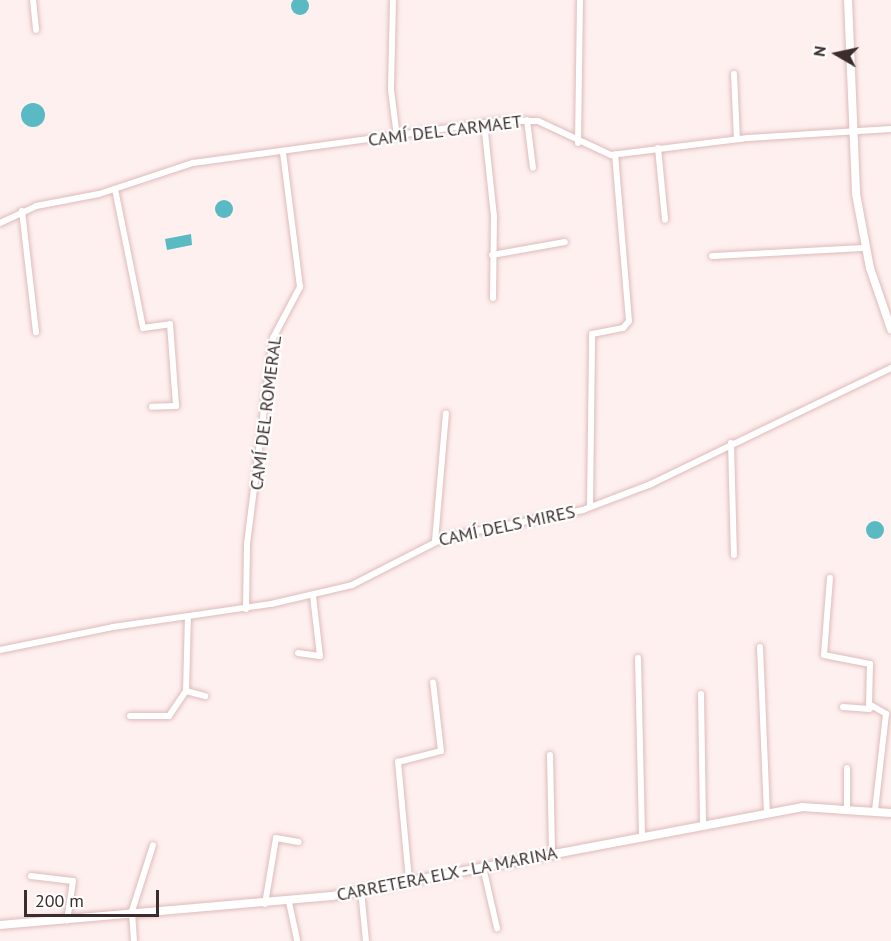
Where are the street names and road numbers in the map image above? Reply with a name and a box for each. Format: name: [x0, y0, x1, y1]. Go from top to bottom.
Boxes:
street label: CAMÍ DEL CARMAET: [366, 111, 524, 151]
street label: CAMÍ DEL ROMERAL: [246, 334, 286, 492]
street label: CAMÍ DELS MIRES: [437, 501, 577, 551]
street label: CARRETERA ELX - LA MARINA: [333, 842, 561, 906]

